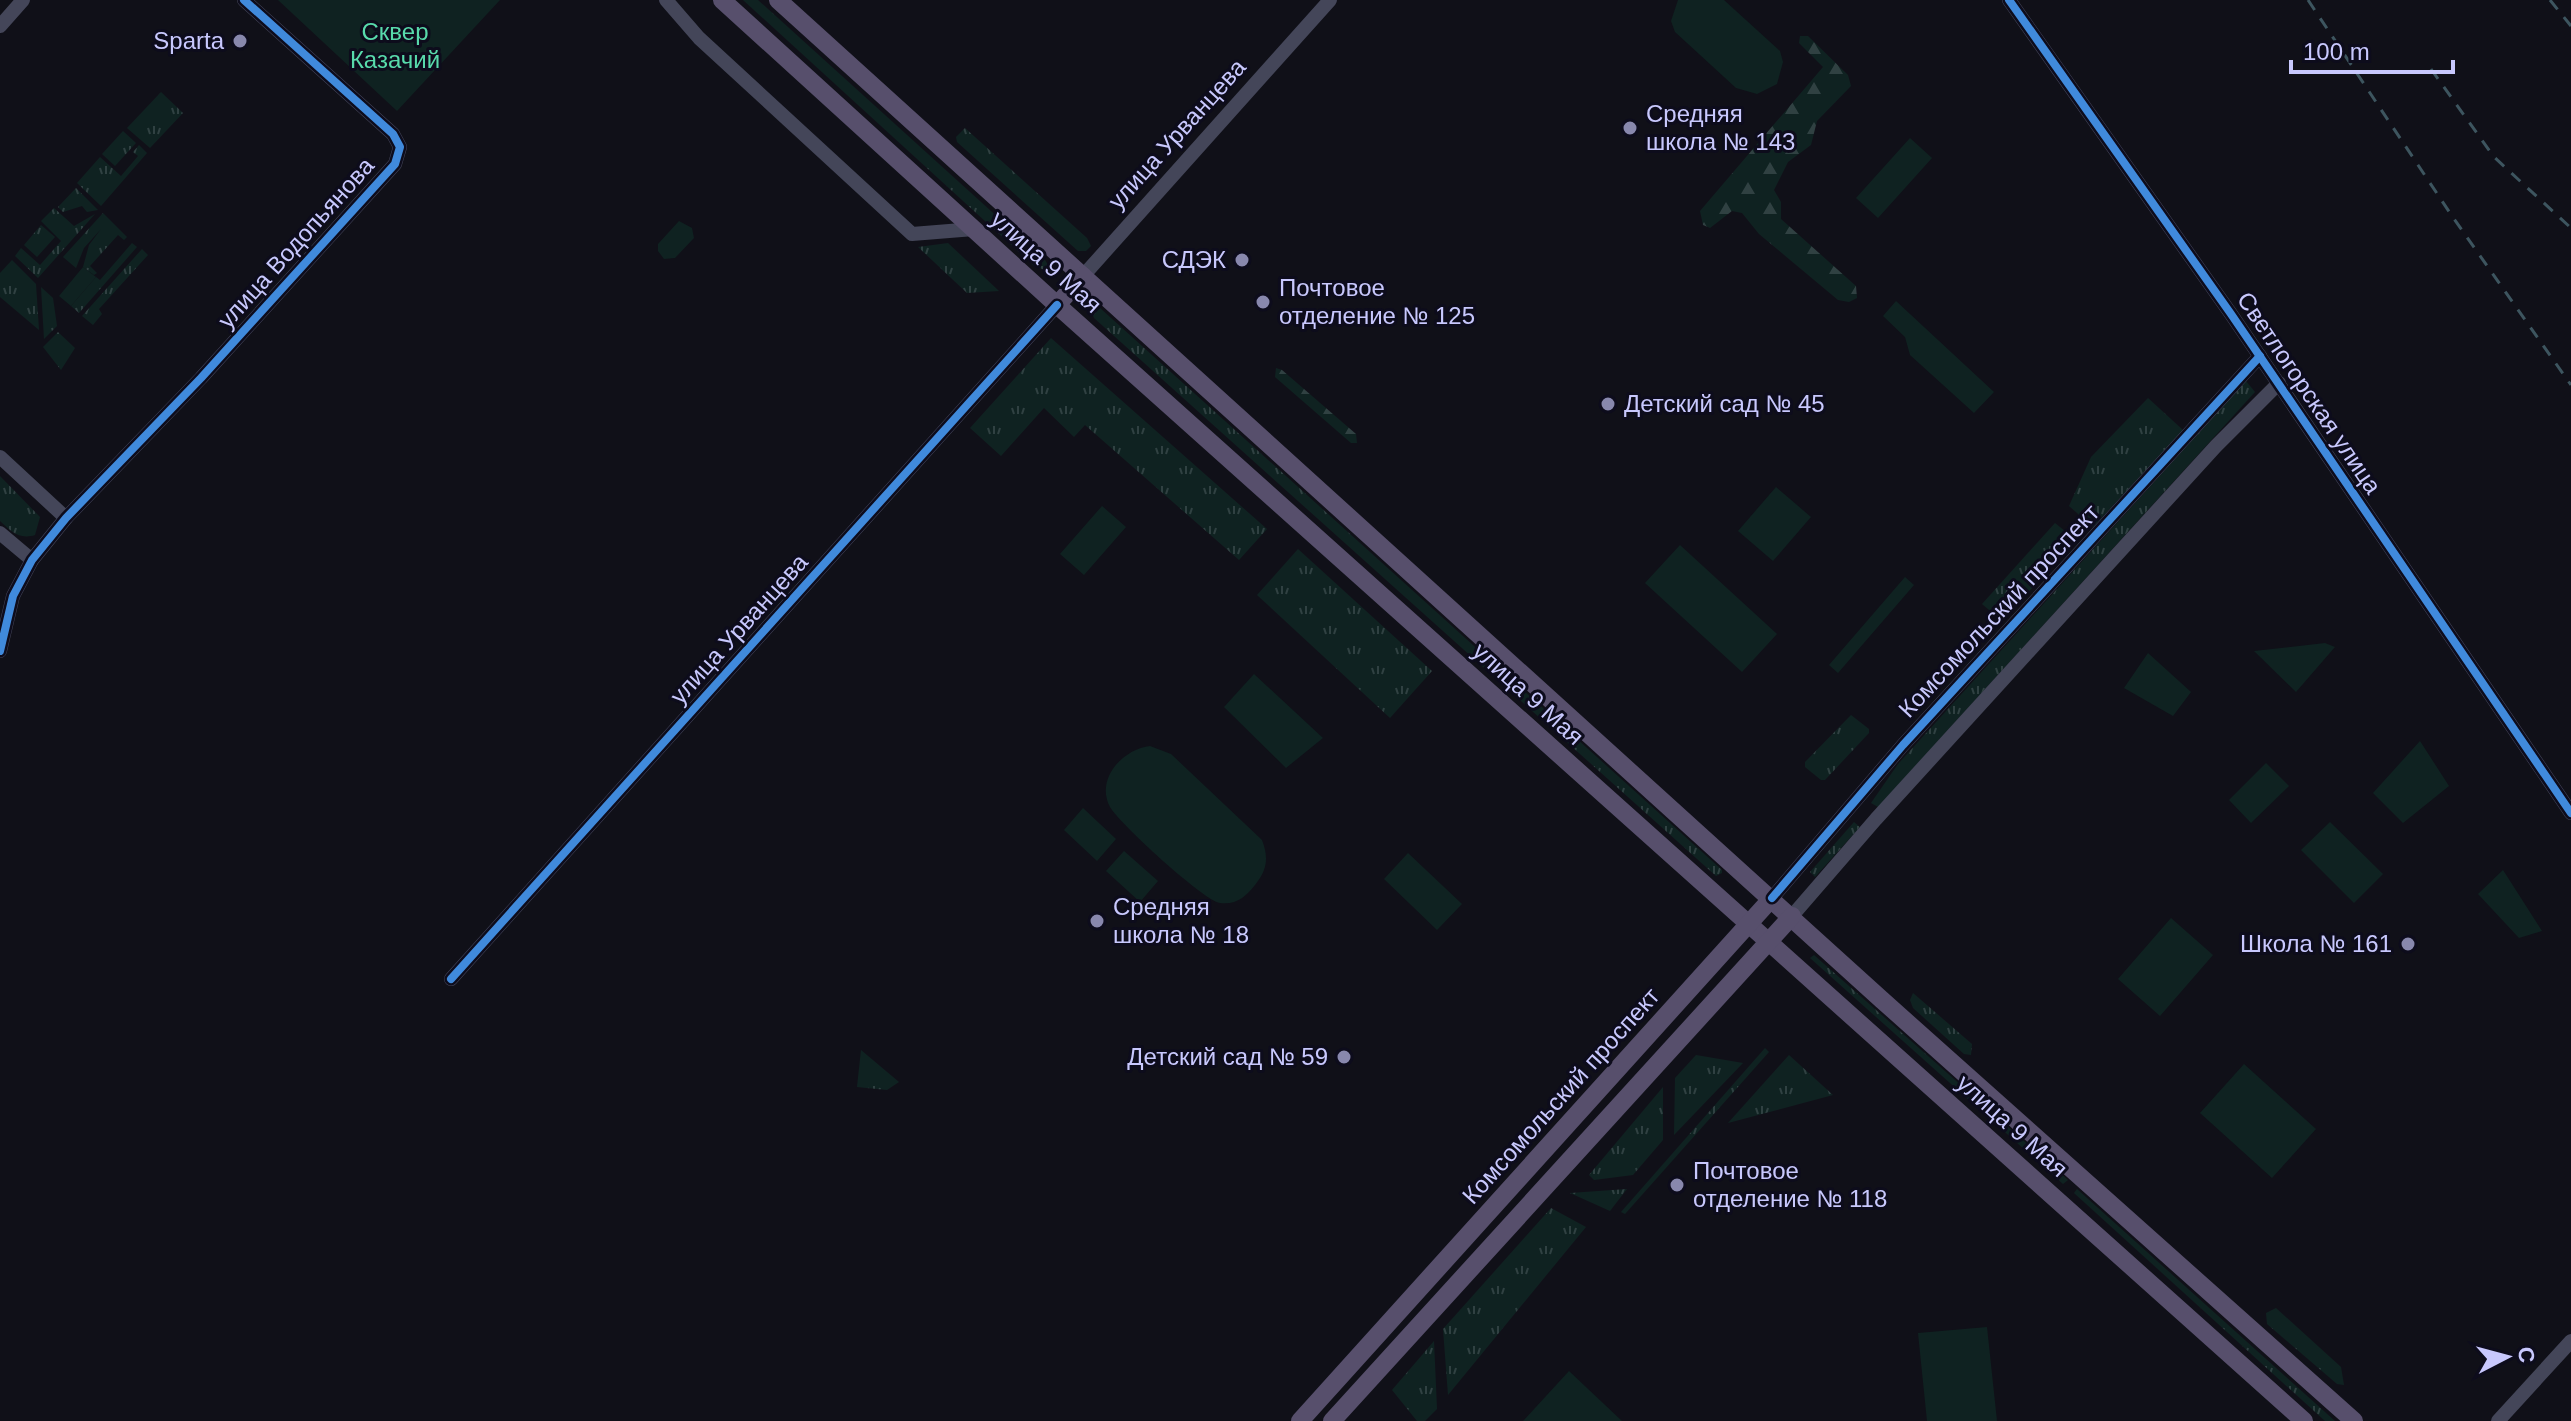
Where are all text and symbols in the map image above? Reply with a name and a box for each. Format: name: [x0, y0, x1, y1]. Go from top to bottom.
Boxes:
park label: Сквер Казачий: [350, 18, 440, 73]
scale bar: [2291, 24, 2453, 74]
place label: Sparta: [153, 27, 225, 54]
marker: Sparta: [231, 32, 249, 50]
text: 100 m: [2303, 38, 2370, 65]
street label: улица Урванцева: [1102, 53, 1251, 214]
place label: Средняя школа № 143: [1646, 100, 1795, 155]
marker: Средняя школа № 143: [1621, 119, 1639, 137]
street label: улица Водопьянова: [212, 151, 380, 333]
street label: улица 9 Мая: [986, 205, 1107, 318]
place label: СДЭК: [1162, 246, 1226, 273]
marker: СДЭК: [1233, 251, 1251, 269]
place label: Почтовое отделение № 125: [1279, 274, 1475, 329]
street label: Светлогорская улица: [2232, 287, 2387, 499]
marker: Почтовое отделение № 125: [1254, 293, 1272, 311]
place label: Детский сад № 45: [1624, 390, 1825, 417]
marker: Детский сад № 45: [1599, 395, 1617, 413]
street label: Комсомольский проспект: [1893, 499, 2104, 723]
street label: улица Урванцева: [664, 548, 813, 709]
street label: улица 9 Мая: [1468, 637, 1589, 750]
place label: Средняя школа № 18: [1113, 893, 1249, 948]
marker: Средняя школа № 18: [1088, 912, 1106, 930]
place label: Школа № 161: [2240, 930, 2392, 957]
marker: Школа № 161: [2399, 935, 2417, 953]
street label: Комсомольский проспект: [1457, 982, 1665, 1209]
place label: Детский сад № 59: [1127, 1043, 1328, 1070]
marker: Детский сад № 59: [1335, 1048, 1353, 1066]
street label: улица 9 Мая: [1952, 1069, 2073, 1182]
place label: Почтовое отделение № 118: [1693, 1157, 1887, 1212]
marker: Почтовое отделение № 118: [1668, 1176, 1686, 1194]
north arrow: [2467, 1317, 2547, 1397]
text: С: [2513, 1346, 2540, 1364]

